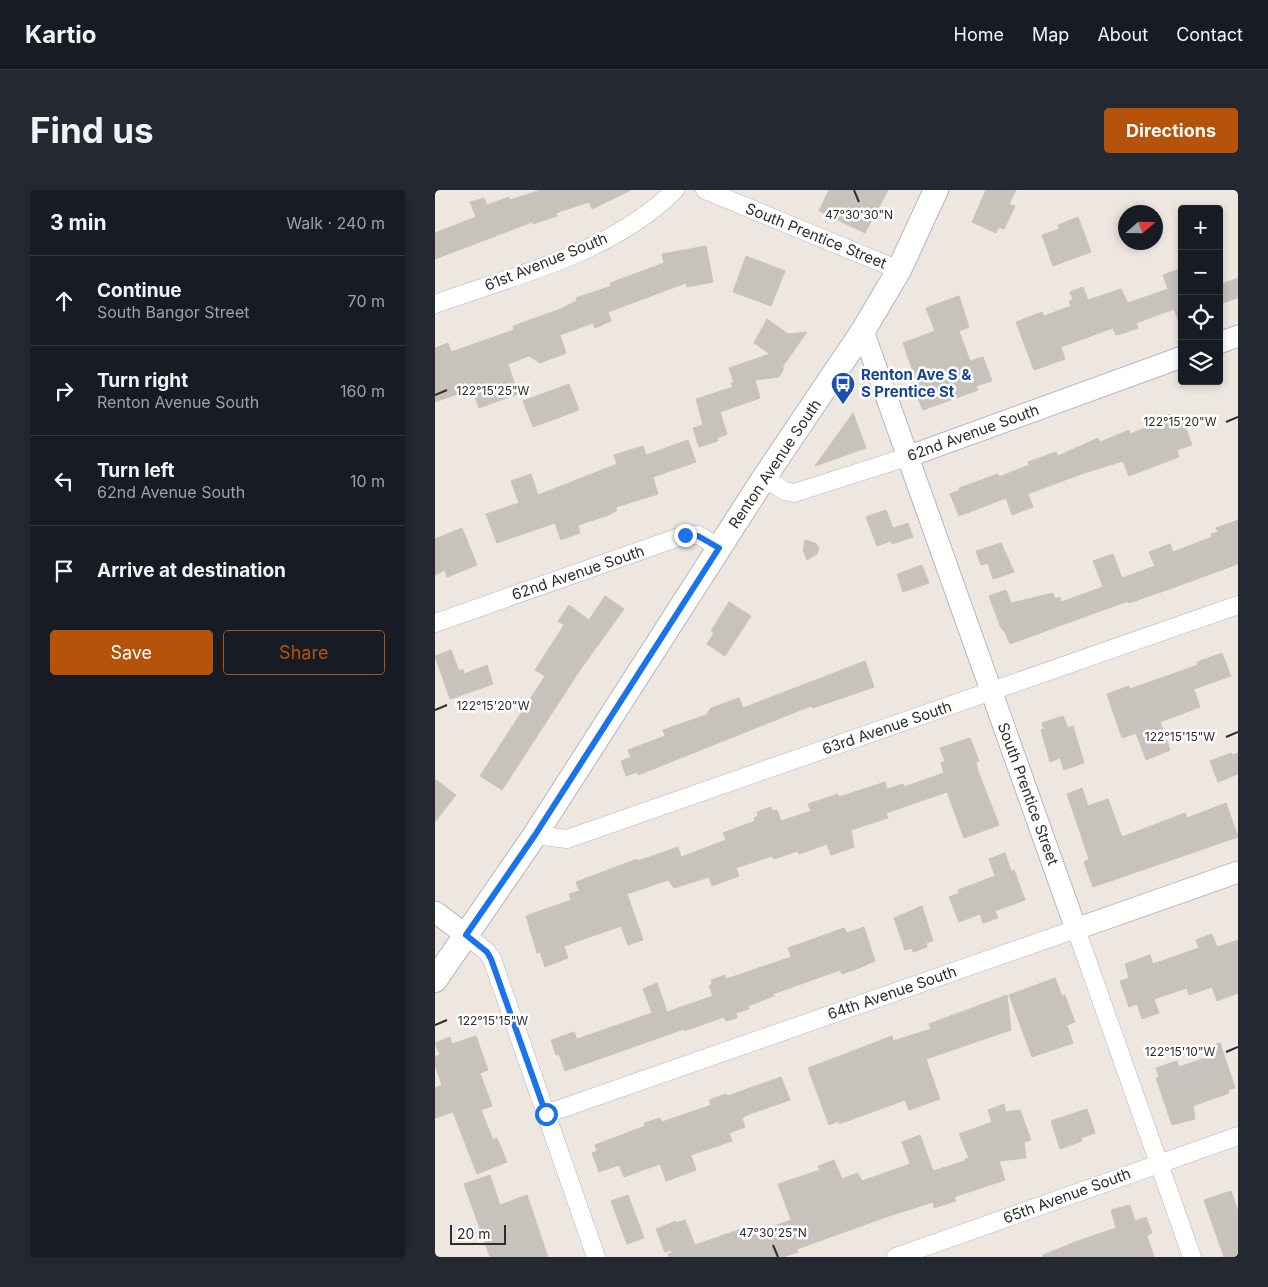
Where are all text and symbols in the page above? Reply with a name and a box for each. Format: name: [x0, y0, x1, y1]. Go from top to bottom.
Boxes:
text: Kartio: [25, 20, 96, 49]
text: Home: [954, 24, 1004, 45]
text: Map: [1032, 24, 1069, 45]
text: About: [1097, 24, 1148, 45]
text: Contact: [1176, 24, 1243, 45]
button: Directions: [1104, 108, 1238, 153]
text: Find us: [30, 109, 154, 151]
street label: South Prentice Street: [743, 199, 890, 273]
north arrow: [1118, 205, 1163, 250]
map controls: [1178, 205, 1223, 385]
button: +: [1178, 205, 1223, 250]
text: 47°30'30"N: [825, 207, 893, 222]
text: 3 min: [50, 210, 106, 235]
text: Walk · 240 m: [286, 213, 385, 233]
street label: 61st Avenue South: [482, 228, 610, 295]
button: −: [1178, 250, 1223, 295]
text: Continue: [97, 279, 182, 302]
icon: ahead: [50, 287, 78, 315]
text: 70 m: [348, 291, 385, 311]
button: locate: [1178, 295, 1223, 340]
text: South Bangor Street: [97, 302, 250, 322]
button: layers: [1178, 340, 1223, 385]
place label: Renton Ave S & S Prentice St: [861, 365, 971, 401]
text: Turn right: [97, 369, 188, 392]
bus stop icon: Renton Ave S & S Prentice St: [830, 371, 856, 405]
icon: right: [50, 377, 78, 405]
text: 160 m: [340, 381, 385, 401]
text: 122°15'25"W: [457, 383, 530, 398]
text: Renton Avenue South: [97, 392, 259, 412]
street label: Renton Avenue South: [724, 395, 825, 532]
street label: 62nd Avenue South: [904, 400, 1041, 465]
text: 122°15'20"W: [1143, 414, 1217, 429]
text: Turn left: [97, 459, 175, 482]
icon: left: [50, 467, 78, 495]
text: 10 m: [350, 471, 385, 491]
text: 62nd Avenue South: [97, 482, 245, 502]
route end: [674, 524, 697, 547]
street label: 62nd Avenue South: [509, 541, 647, 604]
icon: arrive: [50, 557, 78, 585]
text: Arrive at destination: [97, 559, 286, 582]
button: Save: [50, 630, 213, 675]
button: Share: [223, 630, 385, 675]
street label: 63rd Avenue South: [820, 696, 954, 759]
text: 122°15'20"W: [456, 698, 530, 713]
street label: South Prentice Street: [994, 720, 1063, 868]
text: 122°15'15"W: [1145, 729, 1215, 744]
street label: 64th Avenue South: [825, 962, 959, 1024]
text: 122°15'15"W: [458, 1013, 528, 1028]
text: 122°15'10"W: [1145, 1044, 1215, 1059]
route start: [535, 1103, 558, 1126]
street label: 65th Avenue South: [1000, 1164, 1133, 1227]
scale bar: [450, 1222, 506, 1245]
text: 20 m: [457, 1225, 491, 1242]
text: 47°30'25"N: [739, 1225, 807, 1240]

